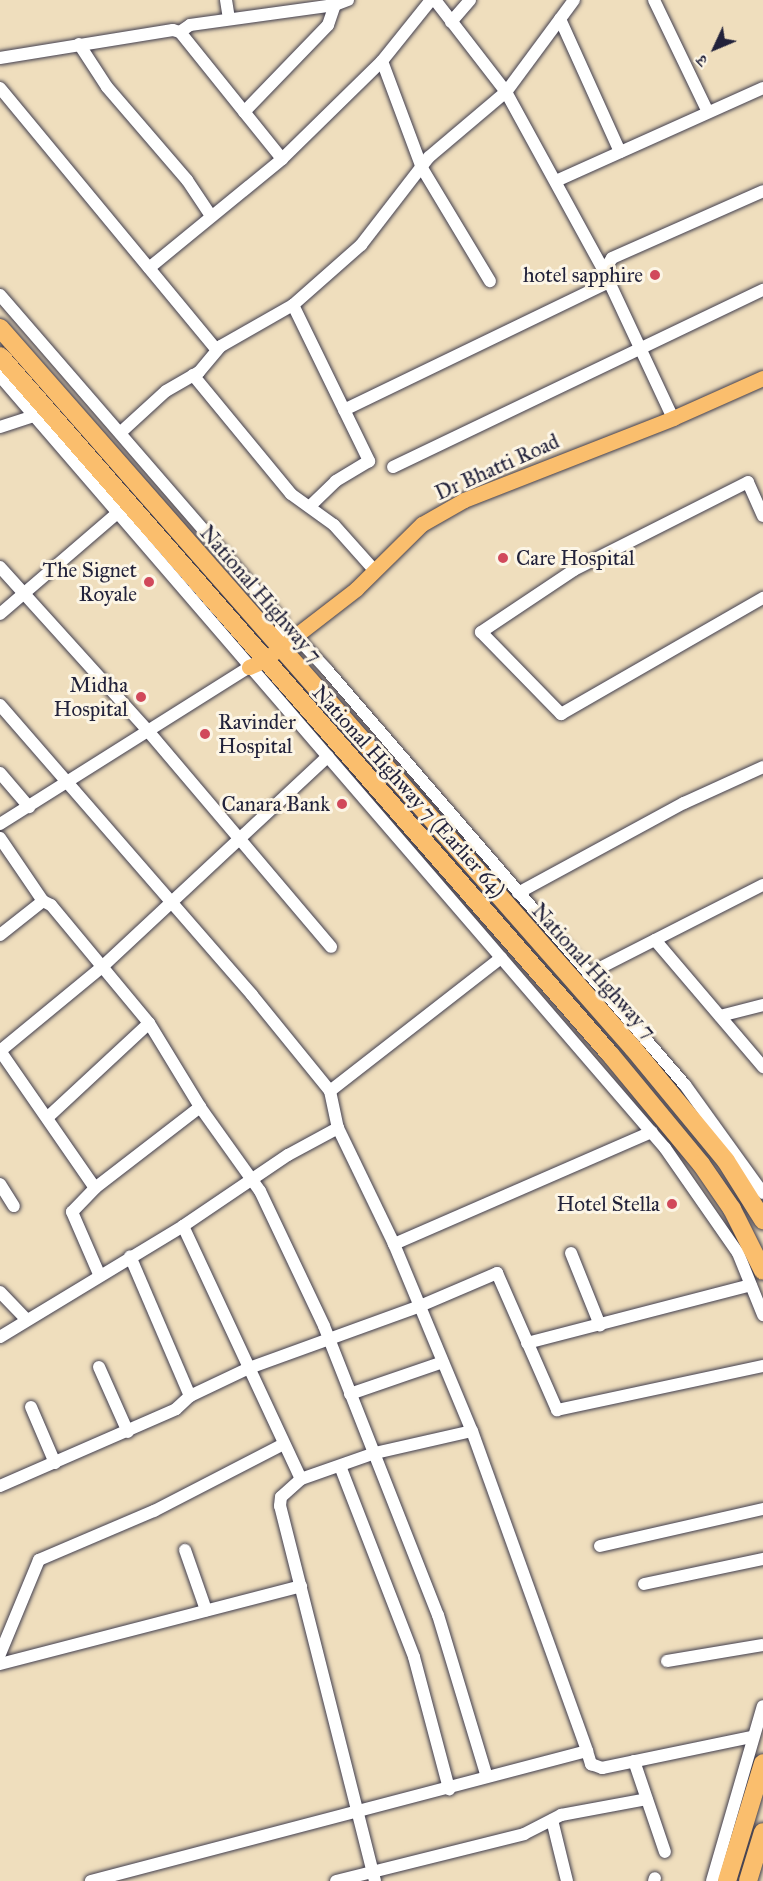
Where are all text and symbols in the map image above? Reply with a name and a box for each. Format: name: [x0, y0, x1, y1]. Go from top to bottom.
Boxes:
north arrow: [685, 18, 745, 78]
text: उ: [692, 51, 711, 70]
place label: hotel sapphire: [523, 262, 643, 288]
marker: hotel sapphire: [648, 268, 662, 282]
street label: Dr Bhatti Road: [431, 428, 563, 506]
street label: National Highway 7: [195, 520, 327, 668]
place label: Care Hospital: [516, 545, 635, 571]
marker: Care Hospital: [494, 549, 512, 567]
place label: The Signet Royale: [43, 557, 137, 607]
marker: The Signet Royale: [142, 575, 156, 589]
place label: Midha Hospital: [54, 672, 128, 722]
street label: National Highway 7 (Earlier 64): [307, 680, 511, 902]
marker: Midha Hospital: [132, 688, 150, 706]
place label: Ravinder Hospital: [218, 709, 296, 759]
marker: Ravinder Hospital: [196, 725, 214, 743]
place label: Canara Bank: [221, 791, 330, 817]
marker: Canara Bank: [335, 797, 349, 811]
street label: National Highway 7: [527, 898, 661, 1044]
place label: Hotel Stella: [556, 1191, 660, 1217]
marker: Hotel Stella: [665, 1197, 679, 1211]

